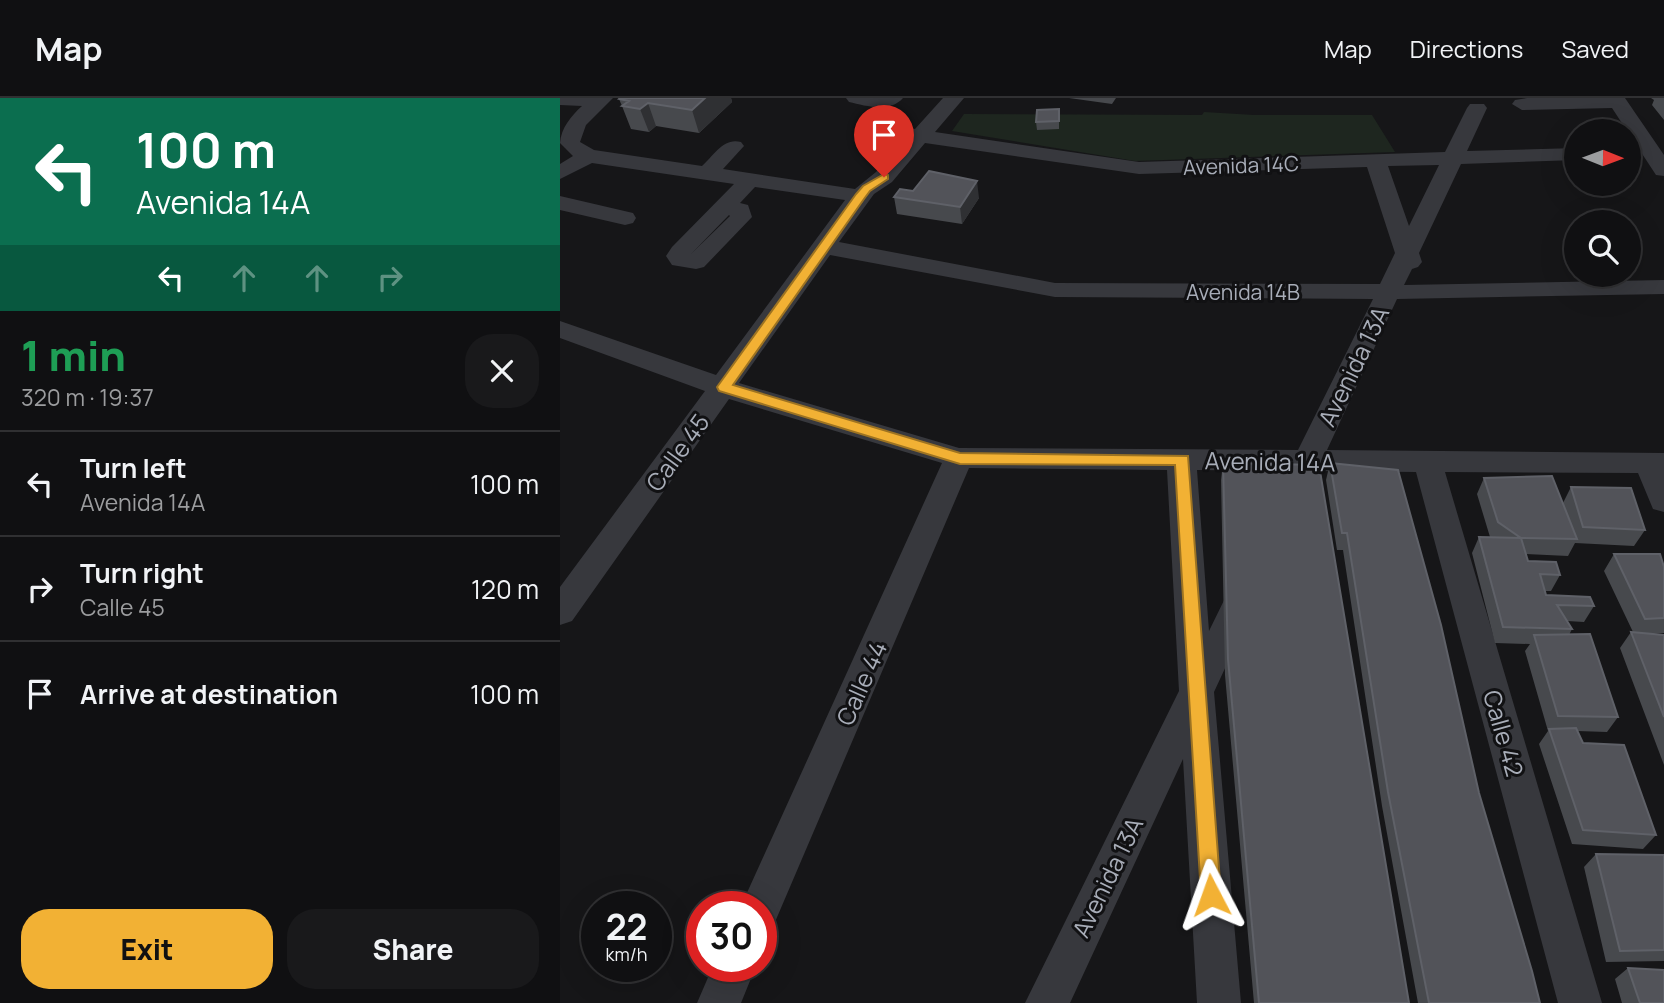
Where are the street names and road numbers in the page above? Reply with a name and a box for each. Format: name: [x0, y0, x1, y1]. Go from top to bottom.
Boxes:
street label: Avenida 14C: [1183, 149, 1299, 181]
street label: Avenida 14B: [1186, 278, 1300, 306]
street label: Avenida 13A: [1310, 300, 1396, 432]
street label: Calle 45: [638, 406, 716, 498]
street label: Avenida 14A: [1204, 443, 1336, 479]
street label: Calle 44: [828, 636, 894, 730]
street label: Calle 42: [1476, 686, 1532, 780]
street label: Avenida 13A: [1064, 811, 1150, 943]

